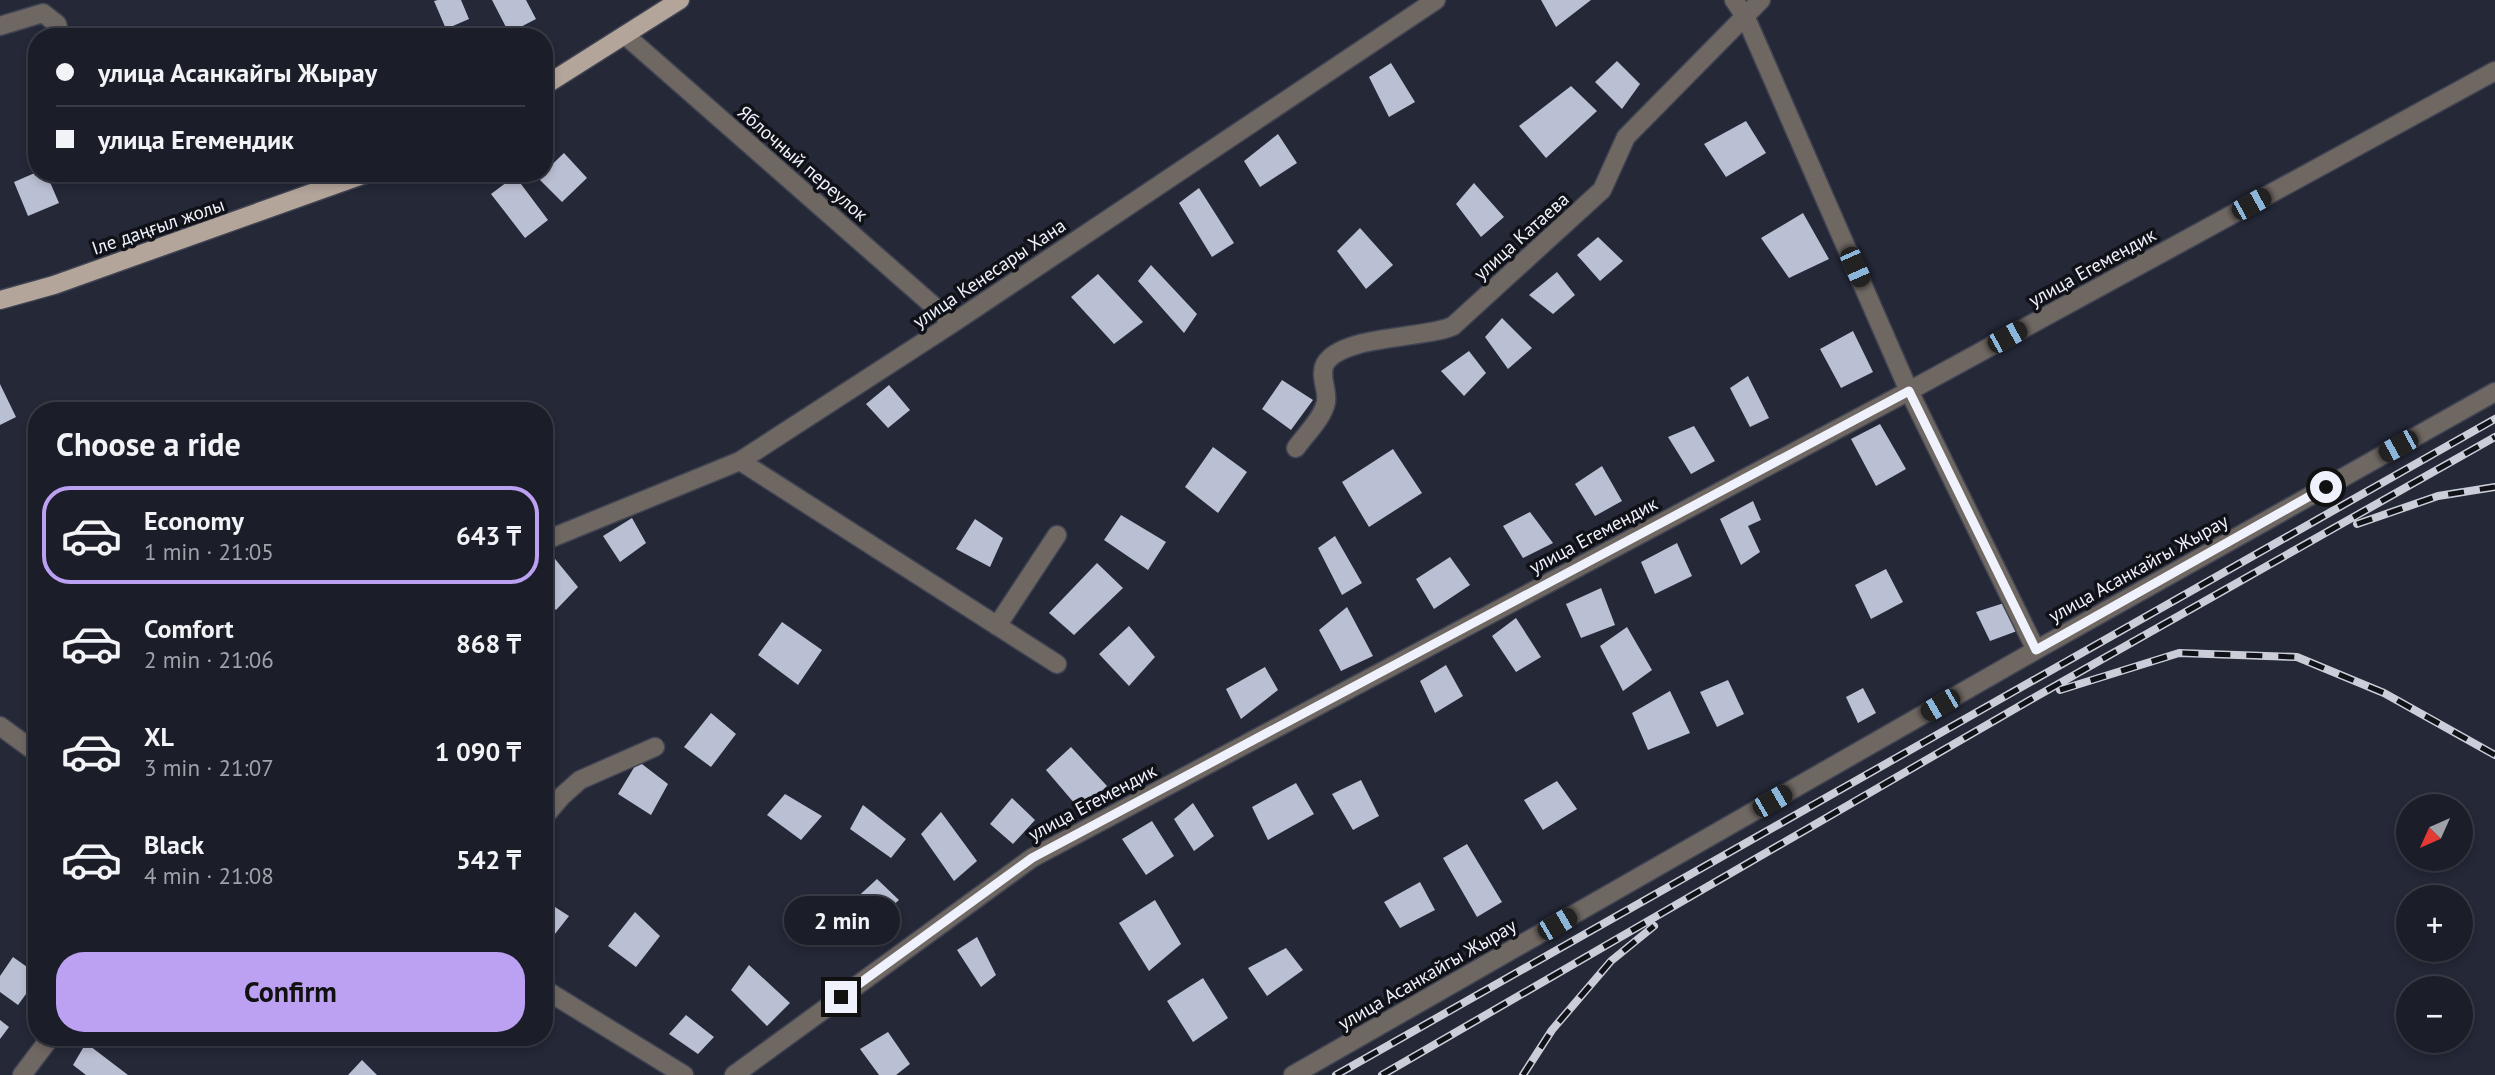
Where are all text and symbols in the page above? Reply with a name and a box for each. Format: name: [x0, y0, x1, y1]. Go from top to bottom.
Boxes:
text: улица Асанкайгы Жырау: [98, 56, 377, 89]
street label: Яблочный переулок: [733, 100, 873, 226]
text: улица Егемендик: [98, 123, 294, 156]
car: [2228, 185, 2275, 223]
street label: улица Катаева: [1468, 187, 1574, 285]
street label: Іле даңғыл жолы: [88, 192, 228, 260]
street label: улица Кенесары Хана: [908, 213, 1070, 333]
street label: улица Егемендик: [2024, 222, 2160, 312]
car: [1837, 244, 1874, 290]
car: [1984, 318, 2031, 356]
text: Choose a ride: [56, 423, 241, 465]
car: [2375, 427, 2422, 465]
route start: [2310, 471, 2342, 503]
street label: улица Егемендик: [1525, 491, 1661, 579]
icon: car: [60, 504, 123, 567]
text: Economy: [144, 504, 244, 537]
street label: улица Асанкайгы Жырау: [2044, 509, 2232, 627]
text: 643 ₸: [456, 519, 521, 552]
text: 1 min · 21:05: [144, 537, 274, 566]
icon: car: [60, 612, 123, 675]
text: Comfort: [144, 612, 234, 645]
text: 868 ₸: [456, 627, 521, 660]
text: 2 min · 21:06: [144, 645, 274, 674]
car: [1917, 685, 1964, 725]
icon: car: [60, 720, 123, 783]
text: XL: [144, 720, 174, 753]
text: 1 090 ₸: [435, 735, 521, 768]
text: 3 min · 21:07: [144, 753, 274, 782]
street label: улица Егемендик: [1024, 758, 1160, 846]
car: [1749, 781, 1796, 821]
north arrow: [2396, 794, 2473, 872]
map controls: [2396, 794, 2473, 1053]
icon: car: [60, 828, 123, 891]
text: Black: [144, 828, 204, 861]
text: 542 ₸: [456, 843, 521, 876]
text: 4 min · 21:08: [144, 861, 274, 890]
button: +: [2396, 885, 2473, 962]
callout: 2 min: [783, 895, 899, 944]
car: [1534, 904, 1581, 944]
text: 2 min: [814, 906, 870, 935]
street label: улица Асанкайгы Жырау: [1334, 913, 1521, 1035]
button: Confirm: [56, 952, 525, 1032]
button: −: [2396, 976, 2473, 1053]
route end: [825, 981, 857, 1013]

